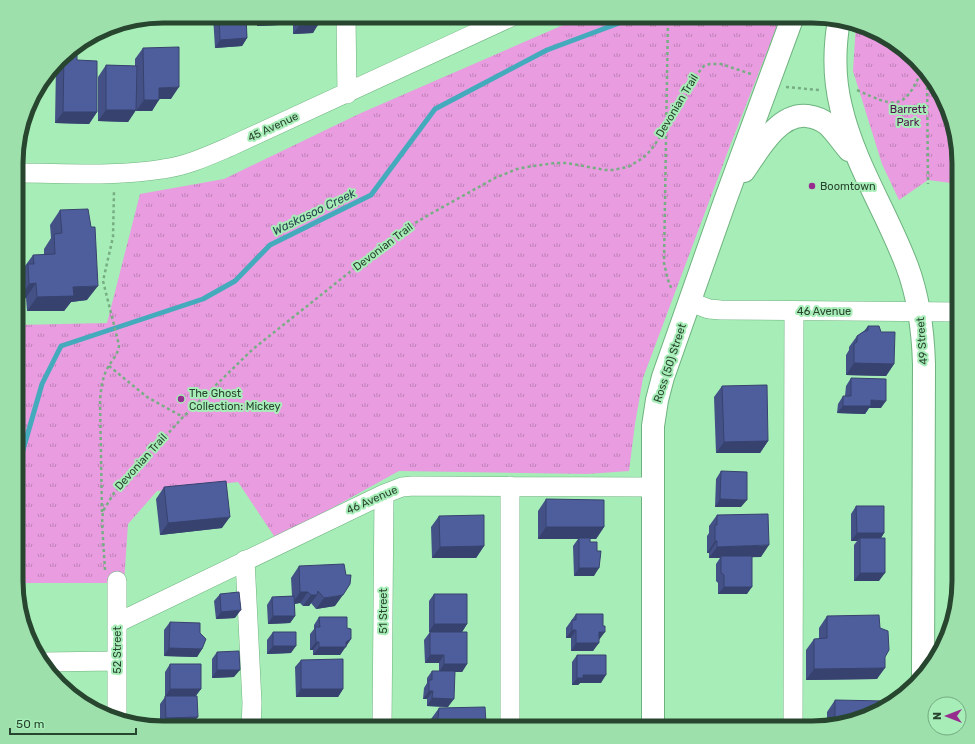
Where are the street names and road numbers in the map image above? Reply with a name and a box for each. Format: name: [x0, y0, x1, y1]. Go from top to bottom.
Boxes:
street label: Devonian Trail: [653, 72, 701, 140]
street label: 45 Avenue: [246, 110, 300, 144]
street label: Devonian Trail: [351, 220, 415, 274]
street label: 46 Avenue: [797, 305, 851, 318]
street label: 49 Street: [914, 316, 930, 365]
street label: Ross (50) Street: [651, 321, 689, 404]
street label: Devonian Trail: [112, 431, 170, 493]
street label: 46 Avenue: [345, 483, 399, 517]
street label: 51 Street: [377, 588, 390, 634]
street label: 52 Street: [111, 626, 124, 674]

